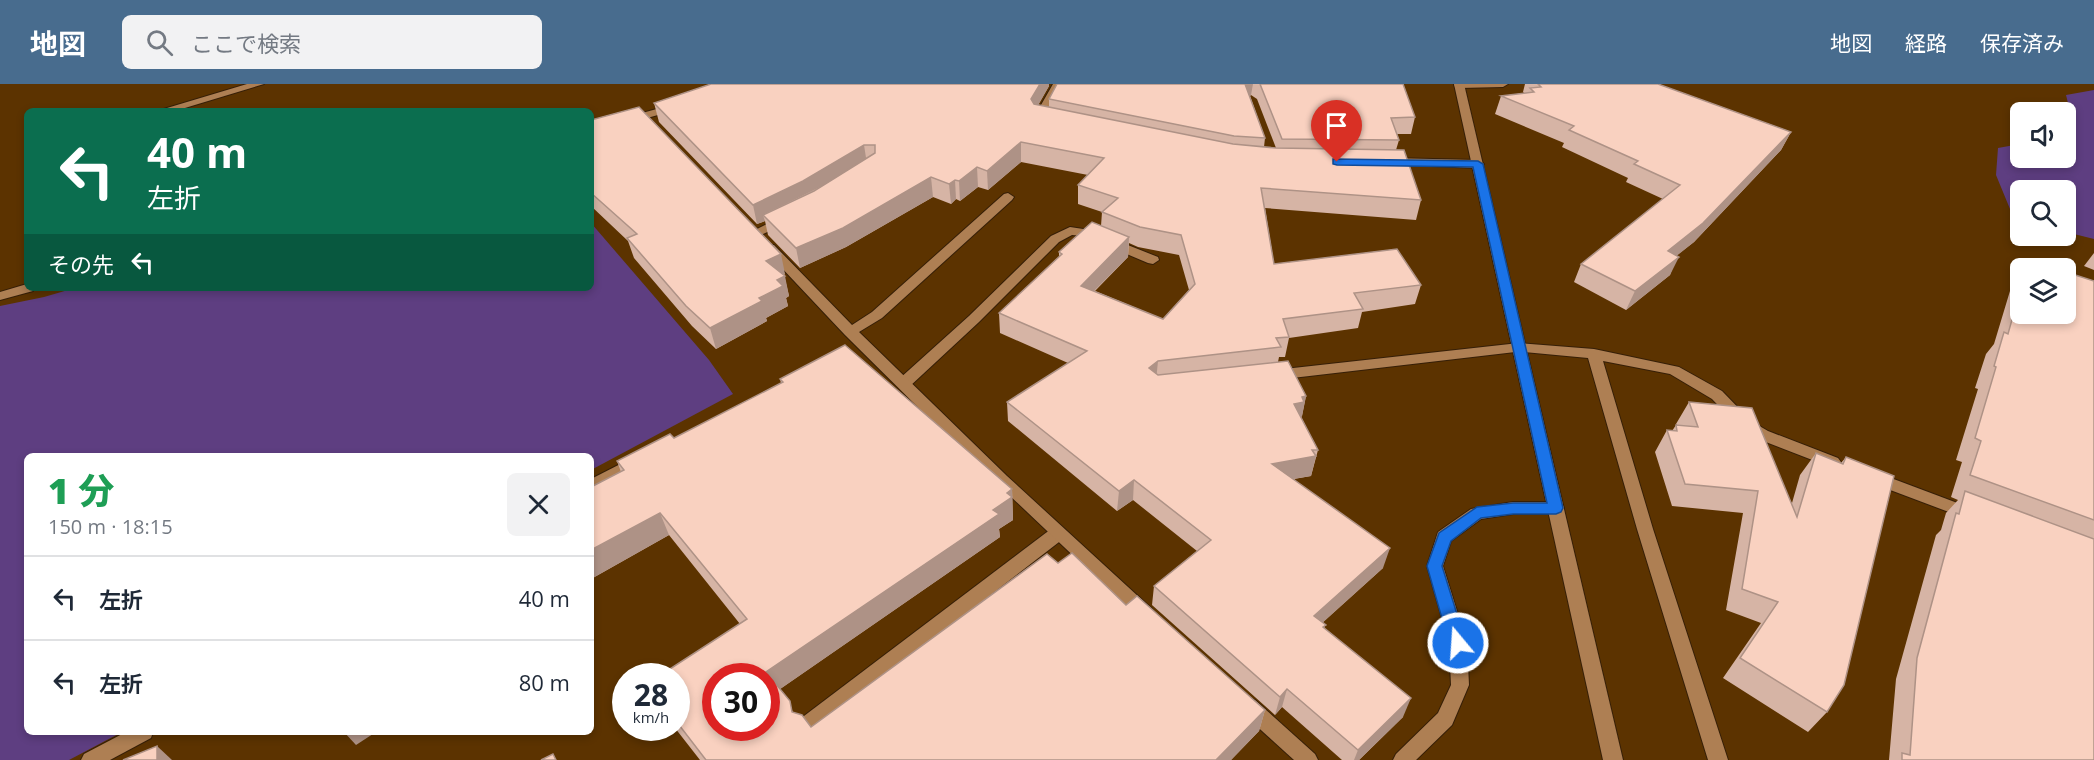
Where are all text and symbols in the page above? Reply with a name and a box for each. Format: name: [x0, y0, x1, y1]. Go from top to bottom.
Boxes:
search box: [122, 15, 542, 69]
text: 地図: [30, 24, 86, 62]
icon: search: [143, 26, 176, 59]
text: ここで検索: [191, 28, 301, 58]
text: 地図: [1830, 29, 1872, 57]
text: 経路: [1905, 29, 1947, 57]
text: 保存済み: [1980, 29, 2064, 57]
pin: [1311, 100, 1362, 162]
map controls: [2010, 102, 2076, 324]
button: sound: [2010, 102, 2076, 168]
icon: arrive: [1320, 109, 1353, 142]
text: 40 m: [147, 123, 247, 180]
icon: left: [48, 132, 126, 210]
text: 左折: [147, 179, 201, 216]
button: search: [2010, 180, 2076, 246]
icon: left: [126, 246, 159, 279]
text: その先: [48, 249, 114, 279]
button: layers: [2010, 258, 2076, 324]
text: 1 分: [48, 466, 114, 515]
button: close: [507, 473, 570, 536]
text: 150 m · 18:15: [48, 513, 173, 540]
icon: left: [48, 582, 81, 615]
text: 40 m: [519, 583, 570, 613]
text: 左折: [99, 584, 143, 614]
position arrow: [1426, 611, 1490, 675]
speed limit sign: 30: [702, 663, 780, 741]
icon: left: [48, 666, 81, 699]
text: 80 m: [519, 667, 570, 697]
text: 左折: [99, 668, 143, 698]
text: 28: [634, 674, 668, 715]
text: km/h: [633, 707, 669, 727]

